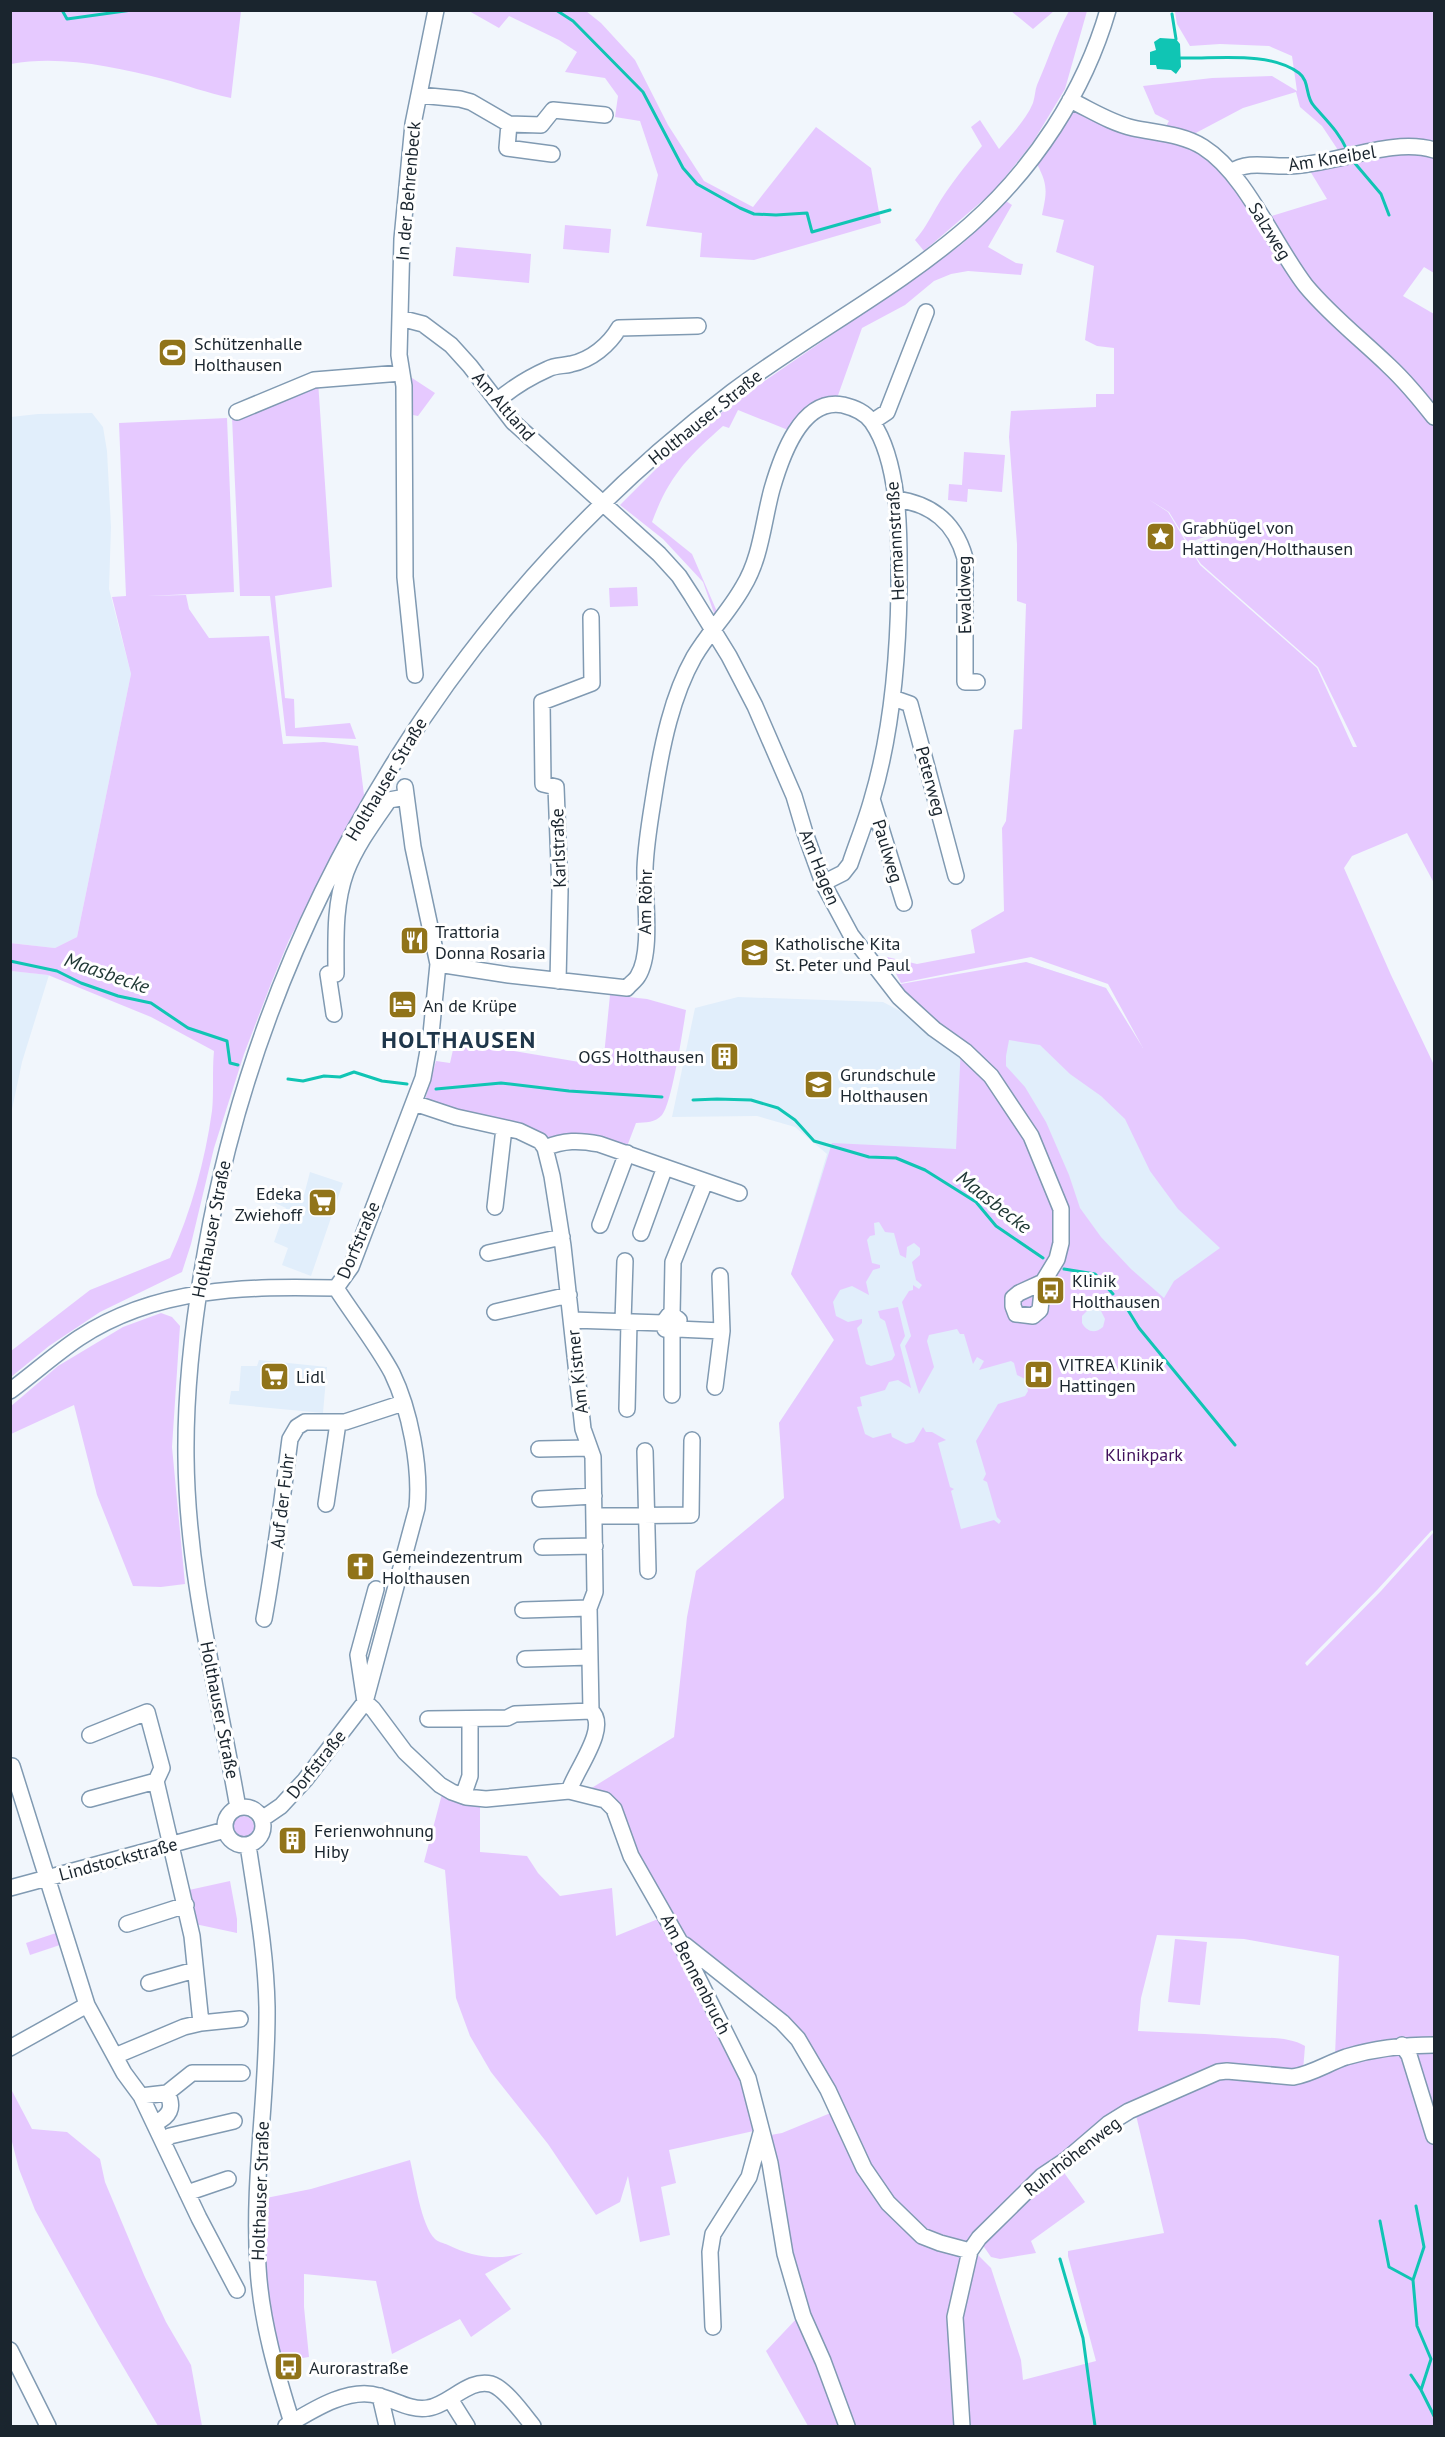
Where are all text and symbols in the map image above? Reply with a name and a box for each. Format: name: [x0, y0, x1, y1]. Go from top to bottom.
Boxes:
street label: In der Behrenbeck: [390, 120, 426, 262]
street label: Am Kneibel: [1287, 140, 1378, 176]
street label: Salzweg: [1243, 198, 1297, 264]
place label: Schützenhalle Holthausen: [194, 332, 303, 376]
sports icon: Schützenhalle Holthausen: [157, 337, 189, 369]
street label: Holthauser Straße: [643, 364, 767, 470]
street label: Am Altland: [467, 366, 541, 446]
street label: Hermannstraße: [880, 481, 910, 601]
place label: Grabhügel von Hattingen/Holthausen: [1182, 516, 1353, 560]
place icon: Grabhügel von Hattingen/Holthausen: [1145, 521, 1177, 553]
street label: Ewaldweg: [952, 556, 976, 634]
street label: Holthauser Straße: [340, 713, 432, 845]
street label: Peterweg: [911, 744, 951, 818]
street label: Karlstraße: [545, 808, 571, 888]
street label: Paulweg: [868, 817, 908, 885]
street label: Am Hagen: [794, 826, 846, 908]
street label: Am Röhr: [633, 869, 657, 935]
place label: Trattoria Donna Rosaria: [435, 920, 546, 964]
restaurant icon: Trattoria Donna Rosaria: [398, 925, 430, 957]
place label: Katholische Kita St. Peter und Paul: [775, 932, 911, 976]
school or university icon: Katholische Kita St. Peter und Paul: [738, 937, 770, 969]
water label: Maasbecke: [61, 946, 154, 1000]
hotel icon: An de Krüpe: [386, 989, 418, 1021]
place label: An de Krüpe: [423, 994, 517, 1017]
district label: HOLTHAUSEN: [381, 1024, 537, 1055]
building icon: OGS Holthausen: [709, 1040, 741, 1072]
place label: OGS Holthausen: [578, 1045, 704, 1068]
place label: Grundschule Holthausen: [840, 1063, 936, 1107]
school or university icon: Grundschule Holthausen: [803, 1068, 835, 1100]
street label: Holthauser Straße: [186, 1158, 236, 1300]
water label: Maasbecke: [951, 1165, 1037, 1240]
place label: Edeka Zwiehoff: [235, 1182, 303, 1226]
supermarket icon: Edeka Zwiehoff: [307, 1187, 339, 1219]
street label: Dorfstraße: [331, 1198, 385, 1282]
place label: Klinik Holthausen: [1072, 1269, 1160, 1313]
bus stop icon: Klinik Holthausen: [1035, 1274, 1067, 1306]
street label: Am Kistner: [561, 1329, 593, 1415]
place label: VITREA Klinik Hattingen: [1058, 1353, 1164, 1397]
hospital icon: VITREA Klinik Hattingen: [1022, 1358, 1054, 1390]
supermarket icon: Lidl: [259, 1360, 291, 1392]
place label: Lidl: [296, 1365, 326, 1388]
park label: Klinikpark: [1105, 1443, 1183, 1466]
street label: Auf der Fuhr: [265, 1452, 299, 1550]
place label: Gemeindezentrum Holthausen: [382, 1545, 523, 1589]
church icon: Gemeindezentrum Holthausen: [345, 1550, 377, 1582]
street label: Holthauser Straße: [195, 1639, 245, 1781]
street label: Dorfstraße: [281, 1725, 351, 1803]
place label: Ferienwohnung Hiby: [314, 1819, 434, 1863]
building icon: Ferienwohnung Hiby: [277, 1824, 309, 1856]
street label: Lindstockstraße: [56, 1832, 180, 1886]
street label: Am Bennenbruch: [656, 1910, 736, 2038]
street label: Ruhrhöhenweg: [1019, 2111, 1125, 2201]
street label: Holthauser Straße: [246, 2121, 274, 2261]
bus stop icon: Aurorastraße: [272, 2351, 304, 2383]
place label: Aurorastraße: [309, 2356, 409, 2379]

